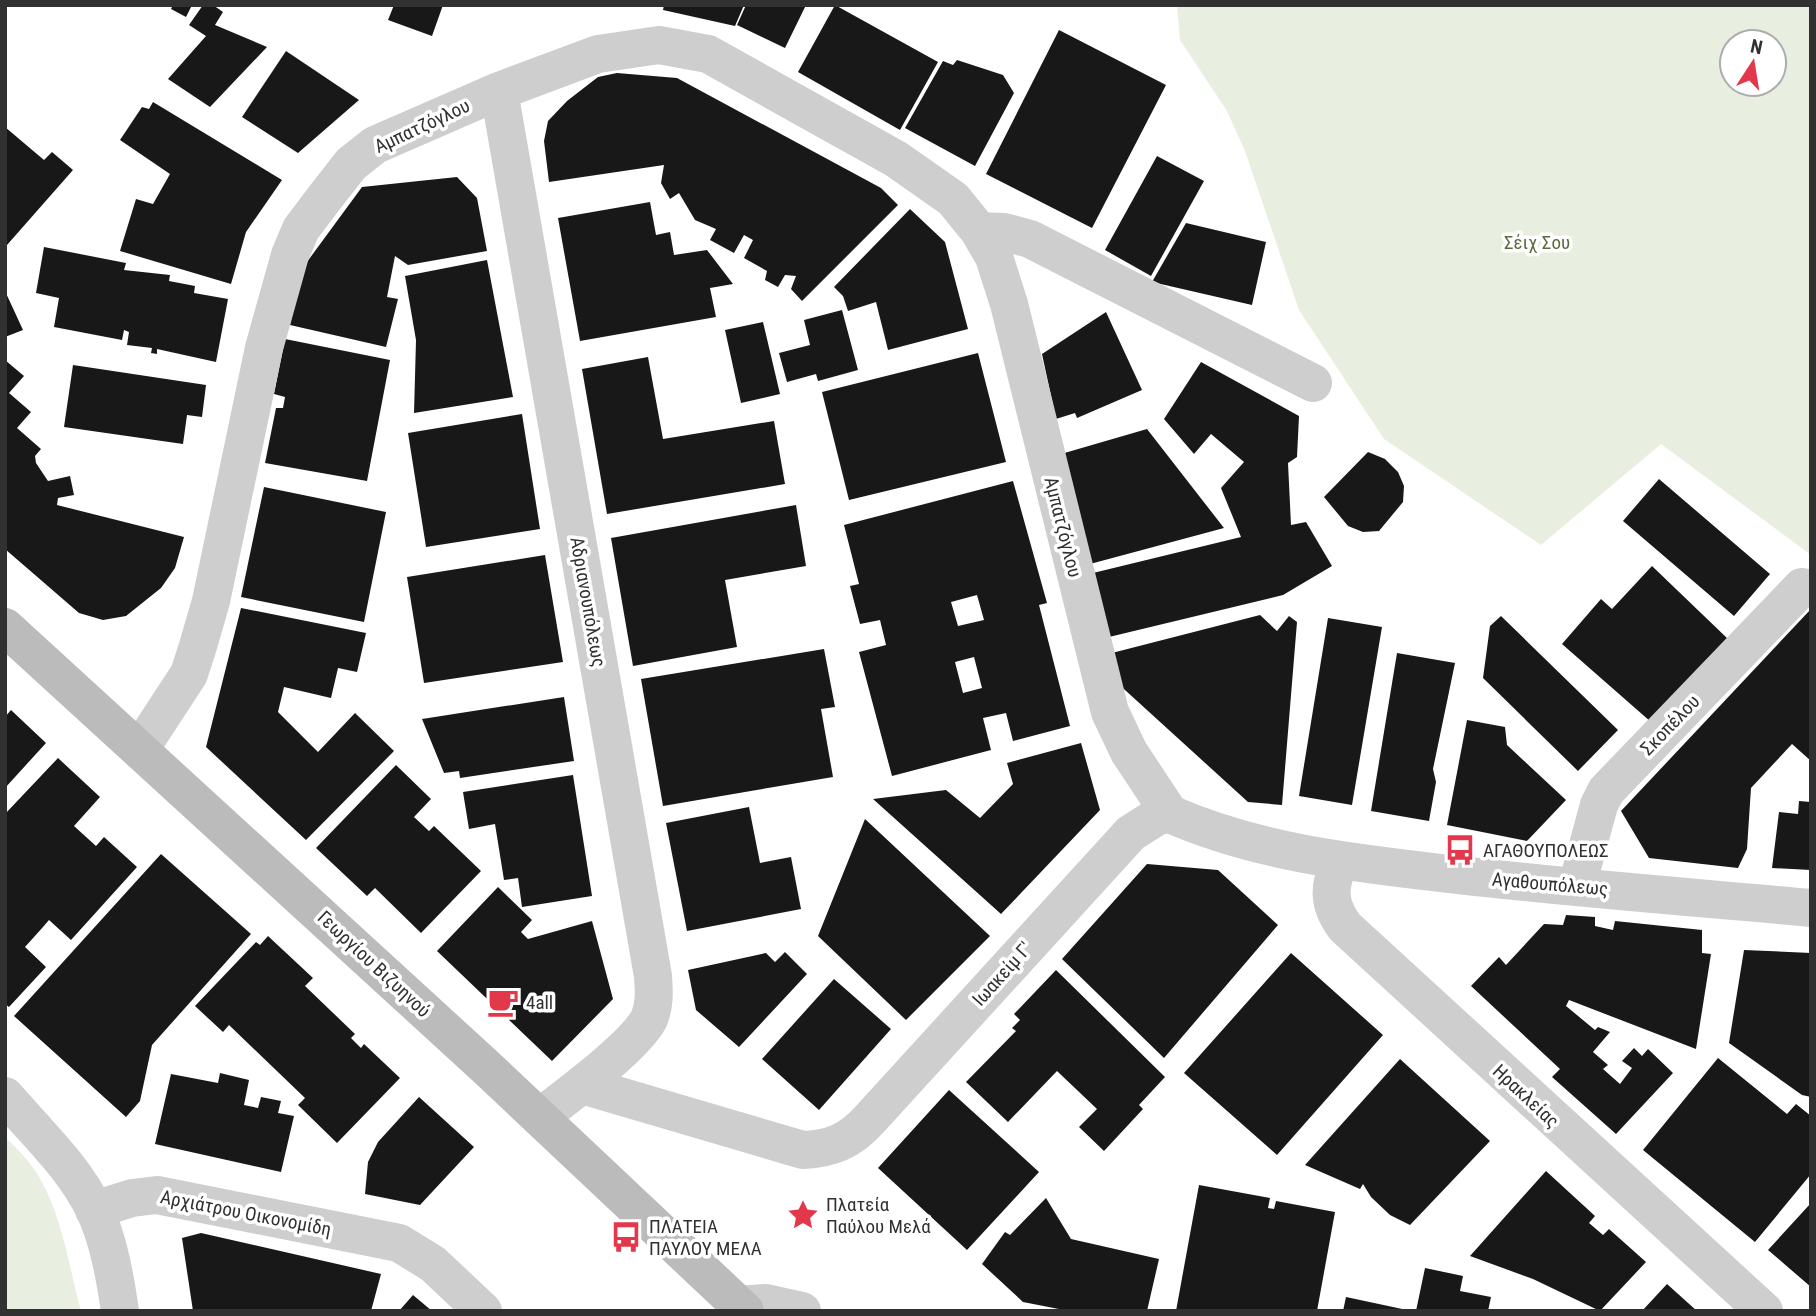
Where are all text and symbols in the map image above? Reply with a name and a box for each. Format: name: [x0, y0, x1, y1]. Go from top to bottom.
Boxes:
north arrow: [1718, 28, 1788, 98]
text: N: [1748, 34, 1765, 59]
street label: Αμπατζόγλου: [371, 94, 473, 158]
park label: Σέιχ Σου: [1504, 231, 1570, 254]
street label: Αμπατζόγλου: [1039, 474, 1087, 580]
street label: Αδριανουπόλεως: [565, 535, 611, 669]
street label: Σκοπέλου: [1636, 690, 1704, 760]
bus stop icon: ΑΓΑΘΟΥΠΟΛΕΩΣ: [1443, 833, 1477, 867]
place label: ΑΓΑΘΟΥΠΟΛΕΩΣ: [1483, 839, 1609, 862]
street label: Αγαθουπόλεως: [1491, 867, 1609, 901]
street label: Γεωργίου Βιζυηνού: [313, 906, 435, 1022]
street label: Ιωακείμ Γ': [967, 937, 1037, 1011]
cafe icon: 4all: [486, 985, 520, 1019]
place label: 4all: [526, 991, 553, 1014]
street label: Ηρακλείας: [1488, 1060, 1564, 1132]
street label: Αρχιάτρου Οικονομίδη: [159, 1185, 333, 1241]
place label: Πλατεία Παύλου Μελά: [826, 1193, 931, 1238]
place icon: Πλατεία Παύλου Μελά: [786, 1198, 820, 1232]
place label: ΠΛΑΤΕΙΑ ΠΑΥΛΟΥ ΜΕΛΑ: [649, 1215, 762, 1260]
bus stop icon: ΠΛΑΤΕΙΑ ΠΑΥΛΟΥ ΜΕΛΑ: [609, 1220, 643, 1254]

